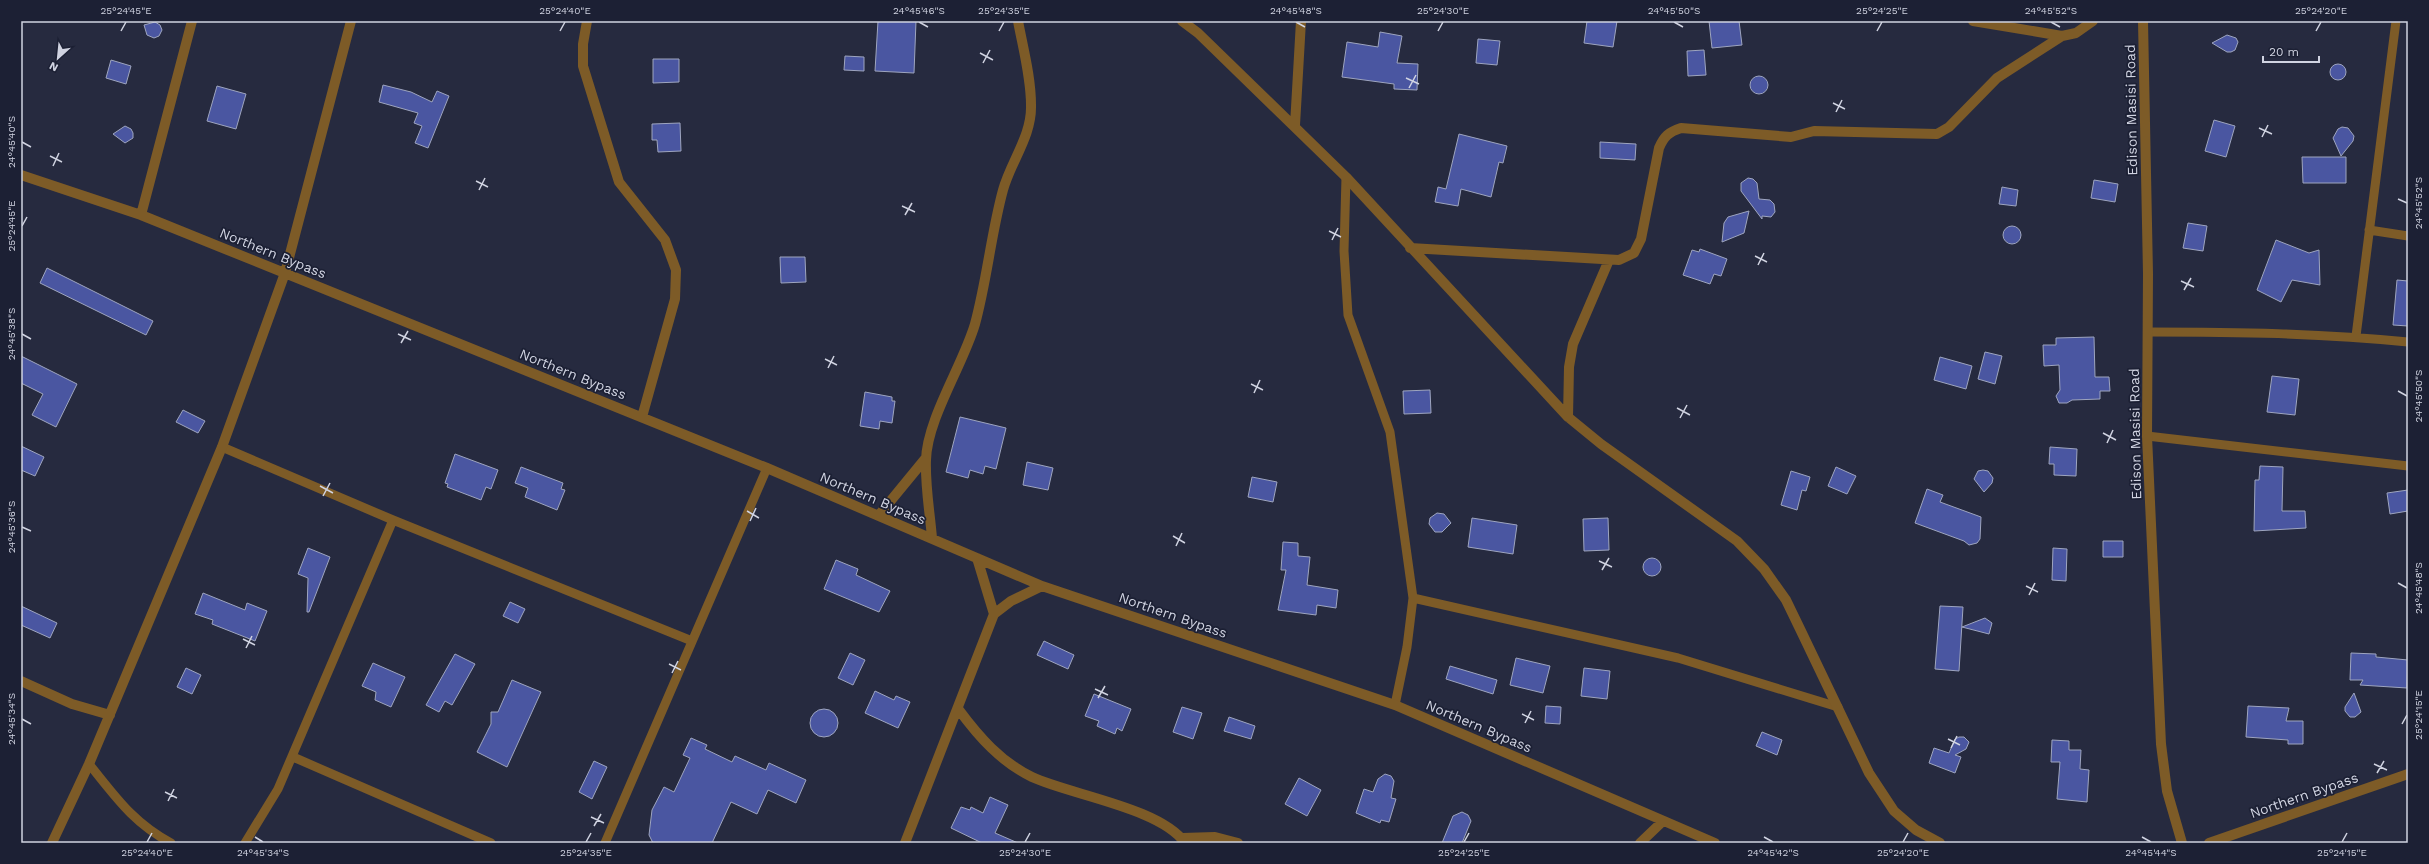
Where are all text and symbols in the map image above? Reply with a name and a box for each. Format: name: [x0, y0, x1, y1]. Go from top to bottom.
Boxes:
text: 25°24'45"E: [100, 5, 152, 16]
text: 25°24'40"E: [539, 5, 591, 16]
text: 24°45'46"S: [893, 5, 945, 16]
text: 25°24'35"E: [978, 5, 1030, 16]
text: 24°45'48"S: [1270, 5, 1322, 16]
text: 25°24'30"E: [1417, 5, 1469, 16]
text: 24°45'50"S: [1648, 5, 1700, 16]
text: 25°24'25"E: [1856, 5, 1908, 16]
text: 24°45'52"S: [2025, 5, 2077, 16]
text: 25°24'20"E: [2295, 5, 2347, 16]
north arrow: [38, 38, 78, 78]
scale bar: [2263, 38, 2319, 64]
street label: Edison Masisi Road: [2122, 44, 2140, 176]
text: 20 m: [2269, 45, 2299, 59]
text: N: [47, 59, 60, 74]
text: 24°45'40"S: [6, 116, 17, 168]
text: 24°45'52"S: [2413, 177, 2424, 229]
text: 25°24'45"E: [6, 200, 17, 252]
street label: Northern Bypass: [217, 224, 329, 282]
text: 24°45'38"S: [6, 308, 17, 360]
street label: Northern Bypass: [517, 345, 629, 403]
street label: Edison Masisi Road: [2126, 368, 2144, 500]
text: 24°45'50"S: [2413, 370, 2424, 422]
street label: Northern Bypass: [818, 468, 928, 528]
text: 24°45'36"S: [6, 501, 17, 553]
text: 24°45'48"S: [2413, 562, 2424, 614]
street label: Northern Bypass: [1117, 589, 1229, 641]
text: 25°24'15"E: [2413, 690, 2424, 740]
text: 24°45'34"S: [6, 693, 17, 745]
street label: Northern Bypass: [1424, 696, 1534, 756]
street label: Northern Bypass: [2248, 769, 2360, 821]
text: 25°24'40"E: [121, 847, 173, 858]
text: 24°45'34"S: [237, 847, 289, 858]
text: 25°24'35"E: [560, 847, 612, 858]
text: 25°24'30"E: [999, 847, 1051, 858]
text: 25°24'25"E: [1438, 847, 1490, 858]
text: 24°45'42"S: [1747, 847, 1799, 858]
text: 25°24'20"E: [1877, 847, 1929, 858]
text: 24°45'44"S: [2125, 847, 2177, 858]
text: 25°24'15"E: [2317, 847, 2367, 858]

